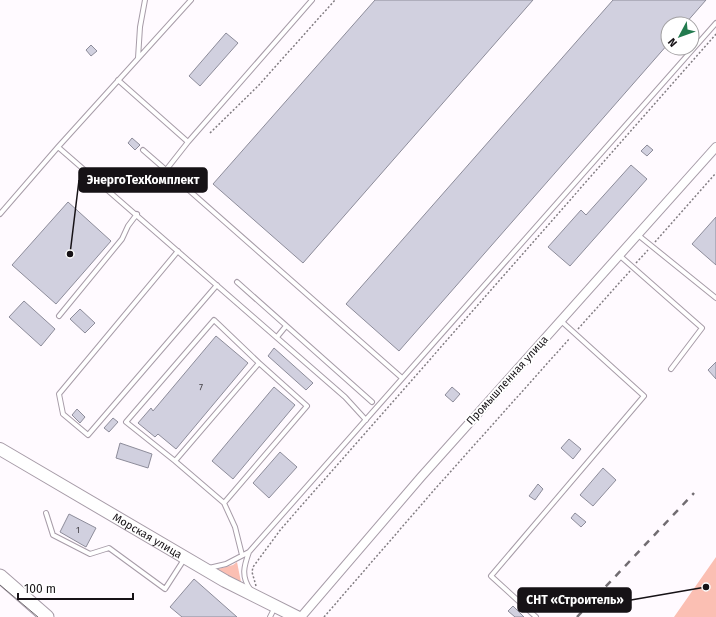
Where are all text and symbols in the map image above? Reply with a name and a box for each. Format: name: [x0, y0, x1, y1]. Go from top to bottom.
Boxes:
north arrow: [660, 16, 700, 56]
text: N: [666, 35, 680, 49]
callout: ЭнергоТехКомплект: [79, 168, 207, 192]
text: ЭнергоТехКомплект: [87, 173, 200, 187]
street label: Промышленная улица: [464, 333, 551, 428]
house number: 7: [199, 382, 203, 392]
street label: Морская улица: [110, 511, 184, 561]
house number: 1: [76, 525, 80, 535]
scale bar: [18, 575, 133, 601]
text: 100 m: [24, 582, 56, 596]
callout: СНТ «Строитель»: [518, 588, 631, 612]
text: СНТ «Строитель»: [526, 593, 624, 607]

